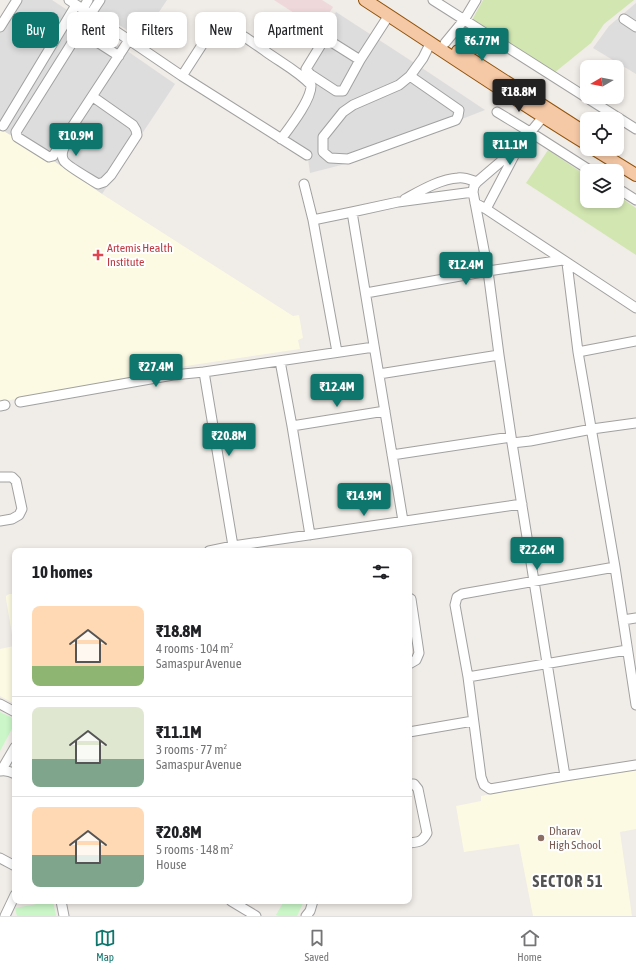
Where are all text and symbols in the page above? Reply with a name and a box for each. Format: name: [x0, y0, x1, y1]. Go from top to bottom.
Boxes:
chip: Buy: [12, 12, 59, 48]
chip: Rent: [67, 12, 119, 48]
chip: Filters: [127, 12, 187, 48]
chip: New: [195, 12, 246, 48]
chip: Apartment: [254, 12, 337, 48]
pin: ₹6.77M: [449, 28, 515, 62]
text: ₹6.77M: [465, 33, 499, 48]
north arrow: [580, 60, 624, 104]
map controls: [580, 60, 624, 208]
pin: ₹18.8M: [486, 79, 552, 113]
text: ₹18.8M: [502, 84, 536, 99]
button: locate: [580, 112, 624, 156]
pin: ₹10.9M: [43, 123, 109, 157]
text: ₹10.9M: [59, 128, 93, 143]
pin: ₹11.1M: [477, 132, 543, 166]
text: ₹11.1M: [493, 137, 527, 152]
button: layers: [580, 164, 624, 208]
place label: Artemis Health Institute: [107, 241, 173, 269]
marker: Artemis Health Institute: [92, 249, 104, 261]
pin: ₹12.4M: [433, 252, 499, 286]
text: ₹12.4M: [449, 257, 483, 272]
pin: ₹27.4M: [123, 354, 189, 388]
text: ₹27.4M: [139, 359, 173, 374]
pin: ₹12.4M: [304, 374, 370, 408]
text: ₹12.4M: [320, 379, 354, 394]
pin: ₹20.8M: [196, 423, 262, 457]
text: ₹20.8M: [212, 428, 246, 443]
pin: ₹14.9M: [331, 483, 397, 517]
text: ₹14.9M: [347, 488, 381, 503]
pin: ₹22.6M: [504, 537, 570, 571]
text: ₹22.6M: [520, 542, 554, 557]
icon: filters: [370, 561, 392, 583]
text: 10 homes: [32, 562, 93, 582]
text: ₹18.8M: [156, 621, 202, 641]
icon: home: [64, 622, 112, 670]
text: 4 rooms · 104 m²: [156, 641, 233, 656]
text: Samaspur Avenue: [156, 656, 242, 671]
text: ₹11.1M: [156, 722, 202, 742]
icon: home: [64, 723, 112, 771]
text: 3 rooms · 77 m²: [156, 742, 227, 757]
text: Samaspur Avenue: [156, 757, 242, 772]
text: ₹20.8M: [156, 822, 202, 842]
icon: home: [64, 823, 112, 871]
place label: Dharav High School: [549, 824, 602, 852]
marker: Dharav High School: [536, 833, 546, 843]
text: 5 rooms · 148 m²: [156, 842, 233, 857]
text: House: [156, 857, 186, 872]
district label: SECTOR 51: [532, 872, 604, 890]
tab: Map: [94, 927, 116, 963]
tab: Saved: [305, 927, 329, 963]
tab: Home: [517, 927, 542, 963]

